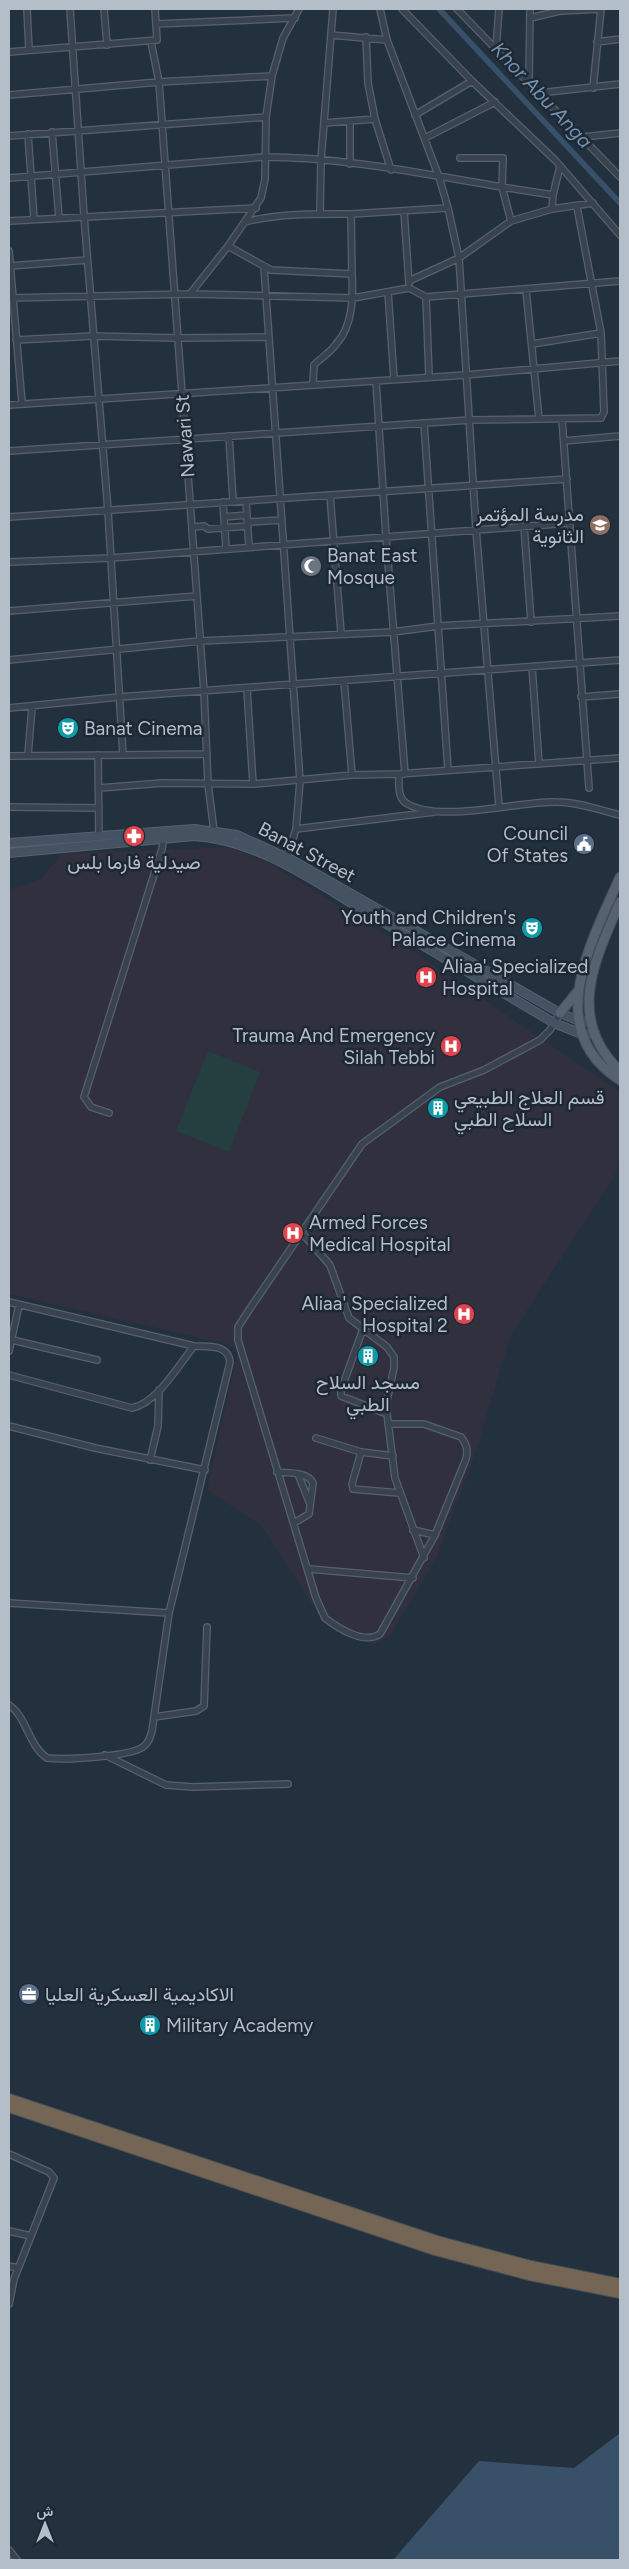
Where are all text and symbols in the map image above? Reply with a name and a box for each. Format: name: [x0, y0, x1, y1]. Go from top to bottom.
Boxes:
water label: Khor Abu Anga: [487, 37, 597, 153]
street label: Nawari St: [171, 394, 199, 478]
place label: مدرسة المؤتمر الثانوية: [475, 503, 584, 548]
school or university icon: مدرسة المؤتمر الثانوية: [588, 513, 612, 537]
place label: Banat East Mosque: [327, 544, 417, 589]
mosque icon: Banat East Mosque: [299, 554, 323, 578]
theatre icon: Banat Cinema: [56, 716, 80, 740]
place label: Banat Cinema: [84, 717, 202, 740]
street label: Banat Street: [255, 817, 359, 887]
place label: Council Of States: [487, 822, 568, 867]
pharmacy icon: صيدلية فارما بلس: [122, 824, 146, 848]
public building icon: Council Of States: [572, 832, 596, 856]
place label: صيدلية فارما بلس: [67, 851, 201, 874]
place label: Youth and Children's Palace Cinema: [341, 906, 516, 951]
theatre icon: Youth and Children's Palace Cinema: [520, 916, 544, 940]
place label: Aliaa' Specialized Hospital: [442, 955, 588, 1000]
hospital icon: Aliaa' Specialized Hospital: [414, 965, 438, 989]
place label: Trauma And Emergency Silah Tebbi: [232, 1024, 435, 1069]
hospital icon: Trauma And Emergency Silah Tebbi: [439, 1034, 463, 1058]
place label: قسم العلاج الطبيعي السلاح الطبي: [454, 1086, 604, 1135]
building icon: قسم العلاج الطبيعي السلاح الطبي: [426, 1096, 450, 1120]
place label: Armed Forces Medical Hospital: [309, 1211, 451, 1256]
hospital icon: Armed Forces Medical Hospital: [281, 1221, 305, 1245]
place label: Aliaa' Specialized Hospital 2: [302, 1292, 448, 1337]
hospital icon: Aliaa' Specialized Hospital 2: [452, 1302, 476, 1326]
building icon: مسجد السلاح الطبي: [356, 1344, 380, 1368]
place label: مسجد السلاح الطبي: [316, 1371, 420, 1420]
office icon: الاكاديمية العسكرية العليا: [17, 1982, 41, 2006]
place label: الاكاديمية العسكرية العليا: [45, 1983, 234, 2006]
building icon: Military Academy: [138, 2013, 162, 2037]
place label: Military Academy: [166, 2014, 313, 2037]
north arrow: [20, 2499, 70, 2549]
text: ش: [37, 2503, 54, 2520]

